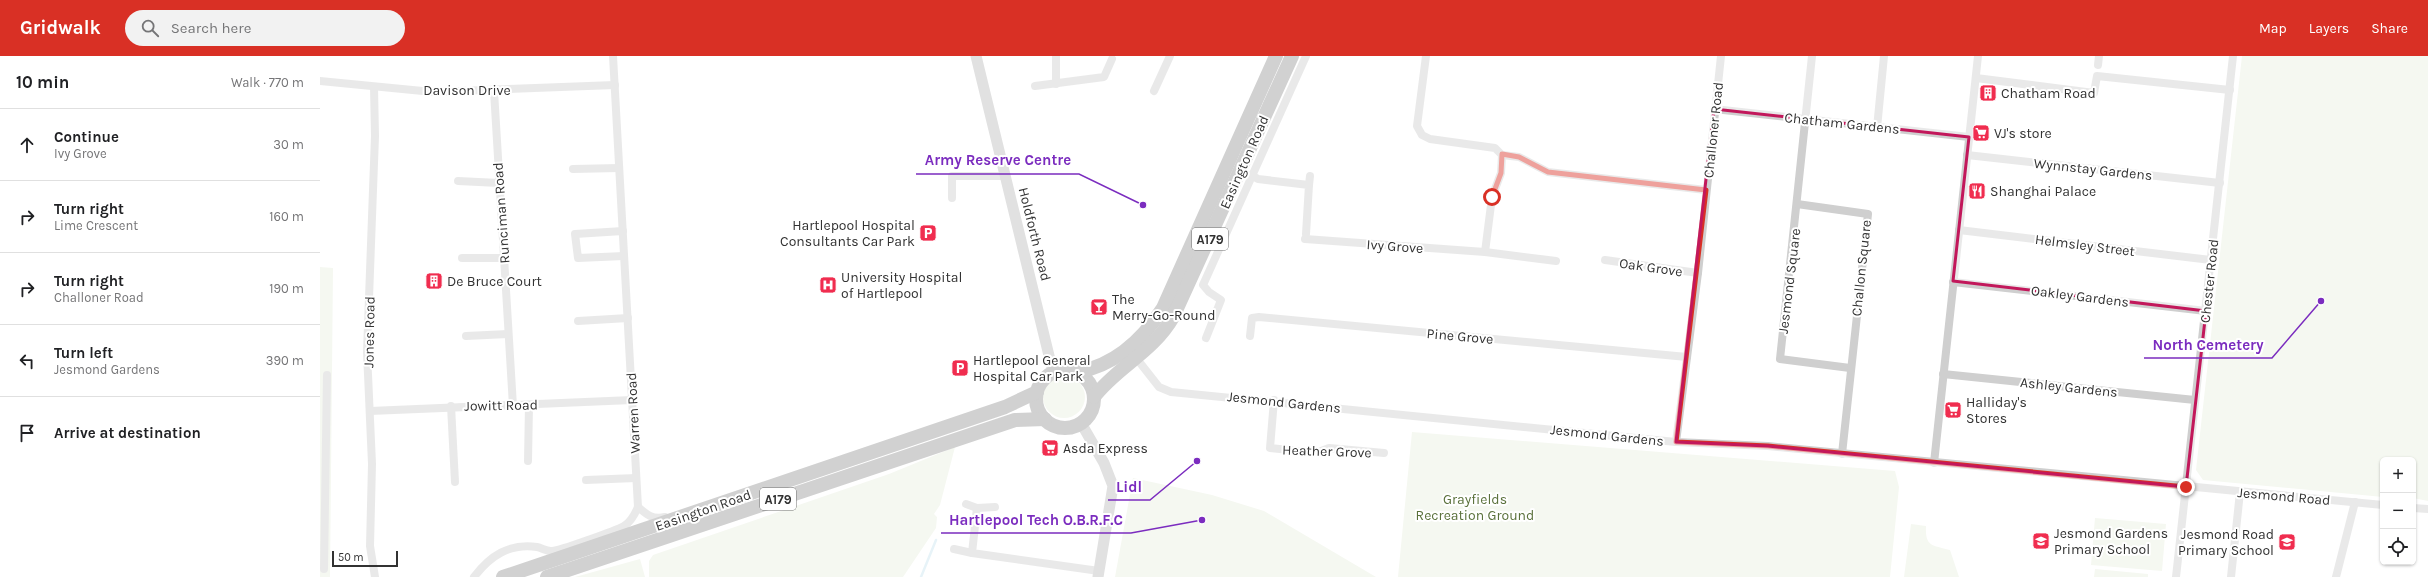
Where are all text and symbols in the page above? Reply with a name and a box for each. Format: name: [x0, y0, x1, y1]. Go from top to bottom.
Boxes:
search box: [125, 10, 405, 46]
text: Gridwalk: [20, 17, 101, 39]
icon: search: [139, 17, 161, 39]
text: Search here: [171, 19, 251, 37]
text: Map: [2259, 20, 2287, 37]
text: Layers: [2309, 20, 2349, 37]
text: Share: [2371, 20, 2408, 37]
text: 10 min: [16, 72, 69, 92]
text: Walk · 770 m: [231, 75, 304, 90]
street label: Challoner Road: [1700, 81, 1727, 179]
street label: Davison Drive: [423, 82, 511, 99]
building icon: Chatham Road: [1978, 83, 1998, 103]
place label: Chatham Road: [2001, 85, 2096, 102]
street label: Chatham Gardens: [1784, 109, 1900, 138]
street label: Easington Road: [1216, 113, 1273, 212]
supermarket icon: VJ's store: [1971, 123, 1991, 143]
place label: VJ's store: [1994, 125, 2052, 142]
text: Continue: [54, 128, 119, 146]
icon: ahead: [16, 134, 38, 156]
text: 30 m: [273, 137, 304, 152]
text: Ivy Grove: [54, 146, 107, 161]
callout: Army Reserve Centre: [916, 147, 1079, 174]
text: Army Reserve Centre: [925, 151, 1071, 169]
street label: Wynnstay Gardens: [2033, 155, 2153, 184]
street label: Runciman Road: [489, 162, 514, 264]
restaurant icon: Shanghai Palace: [1967, 181, 1987, 201]
place label: Shanghai Palace: [1990, 183, 2096, 200]
street label: Holdforth Road: [1015, 185, 1054, 283]
route start: [1483, 188, 1501, 206]
text: Turn right: [54, 200, 124, 218]
icon: right: [16, 206, 38, 228]
text: 160 m: [269, 209, 304, 224]
place label: Hartlepool Hospital Consultants Car Park: [780, 217, 915, 250]
text: Lime Crescent: [54, 218, 138, 233]
street label: Challon Square: [1848, 219, 1875, 317]
parking icon: Hartlepool Hospital Consultants Car Park: [918, 223, 938, 243]
street label: Jesmond Square: [1775, 227, 1804, 335]
road number: A179: [1192, 228, 1228, 250]
street label: Helmsley Street: [2034, 231, 2136, 260]
street label: Ivy Grove: [1366, 236, 1424, 257]
street label: Chester Road: [2197, 238, 2222, 324]
street label: Oak Grove: [1618, 255, 1684, 280]
place label: University Hospital of Hartlepool: [841, 269, 962, 302]
building icon: De Bruce Court: [424, 271, 444, 291]
text: Turn right: [54, 272, 124, 290]
place label: De Bruce Court: [447, 273, 542, 290]
hospital icon: University Hospital of Hartlepool: [818, 275, 838, 295]
icon: right: [16, 278, 38, 300]
text: 190 m: [269, 281, 304, 296]
street label: Oakley Gardens: [2030, 282, 2130, 311]
text: Challoner Road: [54, 290, 144, 305]
place label: The Merry-Go-Round: [1112, 291, 1216, 324]
street label: Jones Road: [360, 296, 379, 368]
bar icon: The Merry-Go-Round: [1089, 297, 1109, 317]
street label: Pine Grove: [1426, 325, 1494, 348]
callout: North Cemetery: [2144, 331, 2272, 358]
text: North Cemetery: [2152, 336, 2264, 354]
text: Turn left: [54, 344, 113, 362]
icon: left: [16, 350, 38, 372]
place label: Hartlepool General Hospital Car Park: [973, 352, 1091, 385]
text: 390 m: [266, 353, 304, 368]
parking icon: Hartlepool General Hospital Car Park: [950, 358, 970, 378]
text: Jesmond Gardens: [54, 362, 160, 377]
street label: Warren Road: [623, 372, 644, 454]
street label: Ashley Gardens: [2019, 374, 2119, 401]
street label: Jesmond Gardens: [1226, 388, 1342, 417]
place label: Halliday's Stores: [1966, 394, 2027, 427]
street label: Jowitt Road: [464, 396, 538, 415]
supermarket icon: Halliday's Stores: [1943, 400, 1963, 420]
street label: Jesmond Gardens: [1549, 421, 1665, 450]
icon: arrive: [16, 422, 38, 444]
text: Arrive at destination: [54, 424, 201, 442]
supermarket icon: Asda Express: [1040, 438, 1060, 458]
place label: Asda Express: [1063, 440, 1148, 457]
street label: Heather Grove: [1282, 441, 1372, 462]
map controls: [2380, 457, 2416, 565]
button: +: [2380, 457, 2416, 493]
callout: Lidl: [1108, 473, 1150, 500]
text: Lidl: [1116, 478, 1142, 496]
route end: [2177, 478, 2195, 496]
street label: Jesmond Road: [2237, 484, 2331, 509]
street label: Easington Road: [653, 486, 753, 535]
road number: A179: [760, 488, 796, 510]
park label: Grayfields Recreation Ground: [1416, 491, 1534, 524]
button: −: [2380, 493, 2416, 529]
callout: Hartlepool Tech O.B.R.F.C: [941, 506, 1131, 533]
text: Hartlepool Tech O.B.R.F.C: [949, 511, 1123, 529]
place label: Jesmond Gardens Primary School: [2054, 525, 2168, 558]
place label: Jesmond Road Primary School: [2178, 526, 2274, 559]
button: locate: [2380, 529, 2416, 565]
school or university icon: Jesmond Gardens Primary School: [2031, 531, 2051, 551]
school or university icon: Jesmond Road Primary School: [2277, 532, 2297, 552]
scale bar: [332, 549, 398, 568]
text: 50 m: [338, 551, 364, 564]

